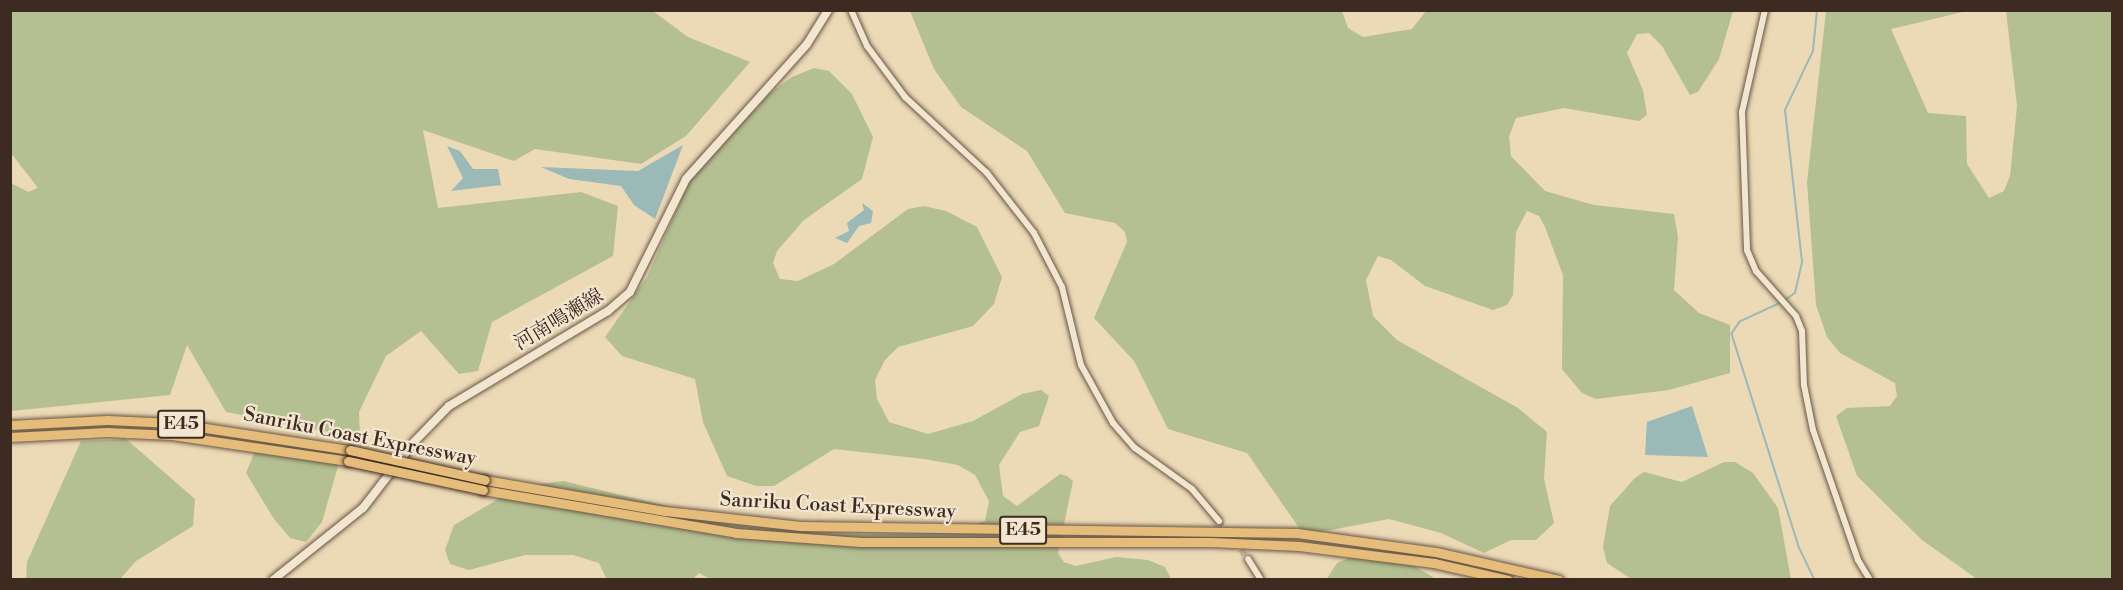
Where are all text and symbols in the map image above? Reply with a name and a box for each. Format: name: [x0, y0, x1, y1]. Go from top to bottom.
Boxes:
street label: 河南鳴瀬線: [510, 284, 608, 356]
street label: Sanriku Coast Expressway: [242, 403, 478, 471]
road number: E45: [157, 409, 205, 439]
street label: Sanriku Coast Expressway: [719, 488, 957, 524]
road number: E45: [999, 515, 1047, 545]

